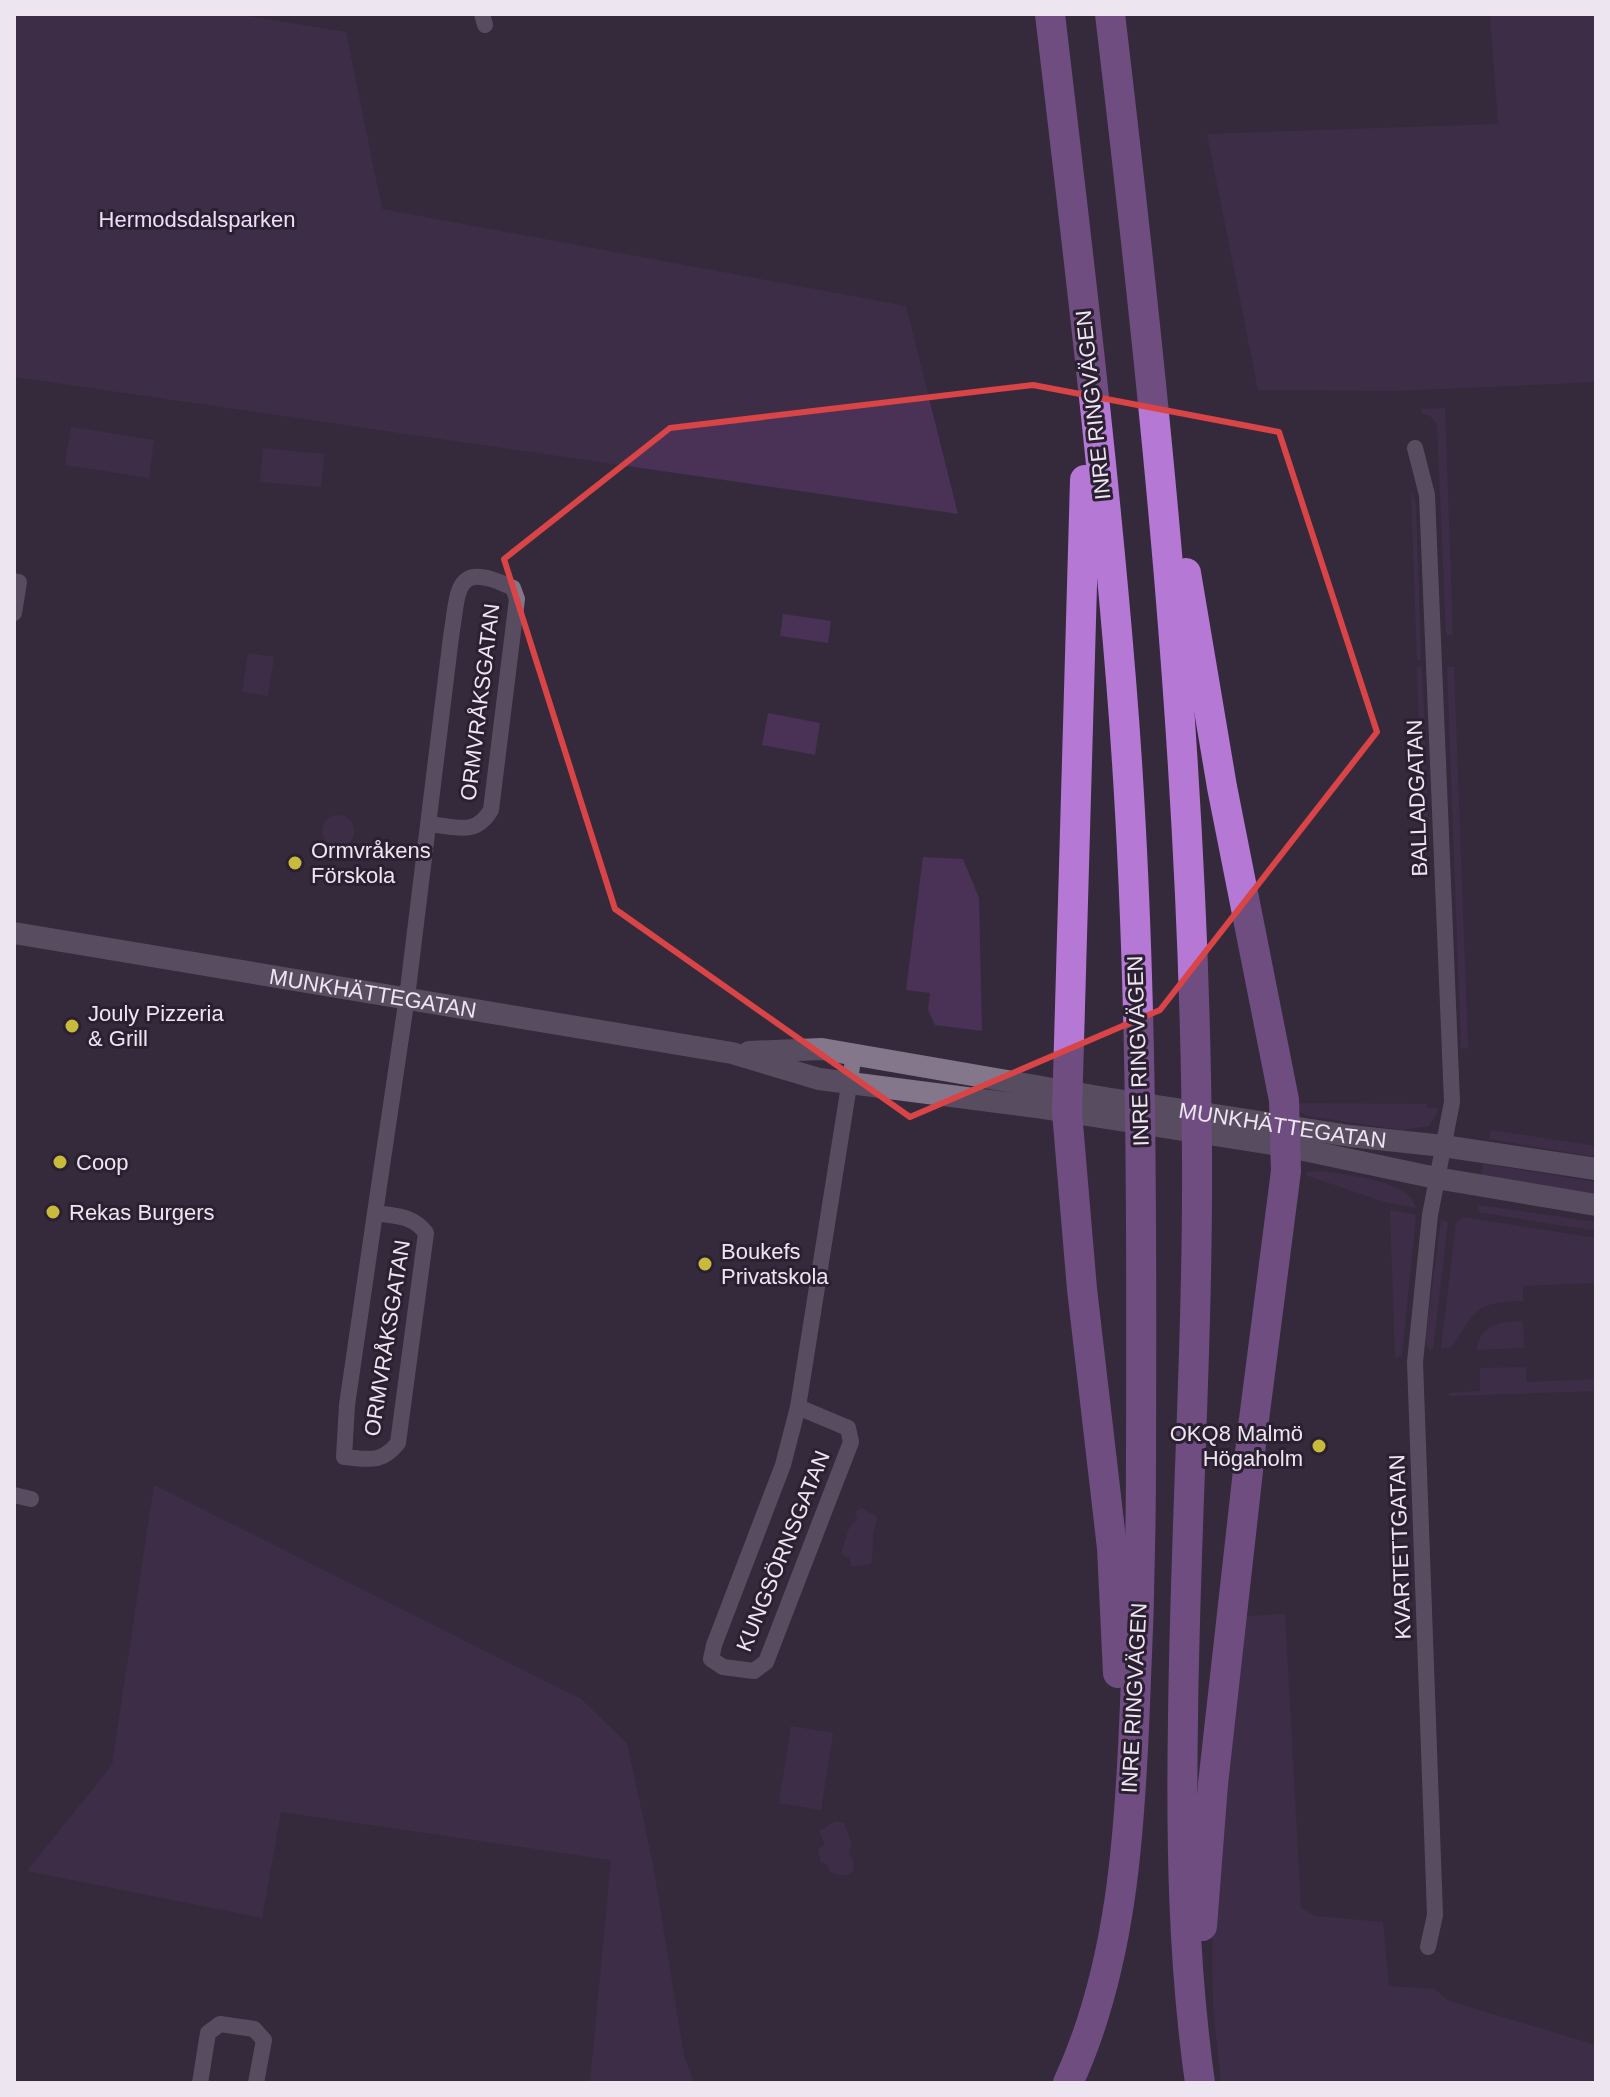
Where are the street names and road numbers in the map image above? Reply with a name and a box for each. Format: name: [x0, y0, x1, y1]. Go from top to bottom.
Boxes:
street label: INRE RINGVÄGEN: [1071, 309, 1115, 501]
street label: ORMVRÅKSGATAN: [456, 602, 504, 802]
street label: BALLADGATAN: [1402, 719, 1432, 877]
street label: INRE RINGVÄGEN: [1122, 955, 1154, 1147]
street label: MUNKHÄTTEGATAN: [268, 963, 478, 1023]
street label: MUNKHÄTTEGATAN: [1177, 1097, 1388, 1152]
street label: ORMVRÅKSGATAN: [359, 1238, 415, 1438]
street label: KUNGSÖRNSGATAN: [731, 1447, 835, 1655]
street label: KVARTETTGATAN: [1384, 1454, 1416, 1640]
street label: INRE RINGVÄGEN: [1117, 1602, 1151, 1794]

